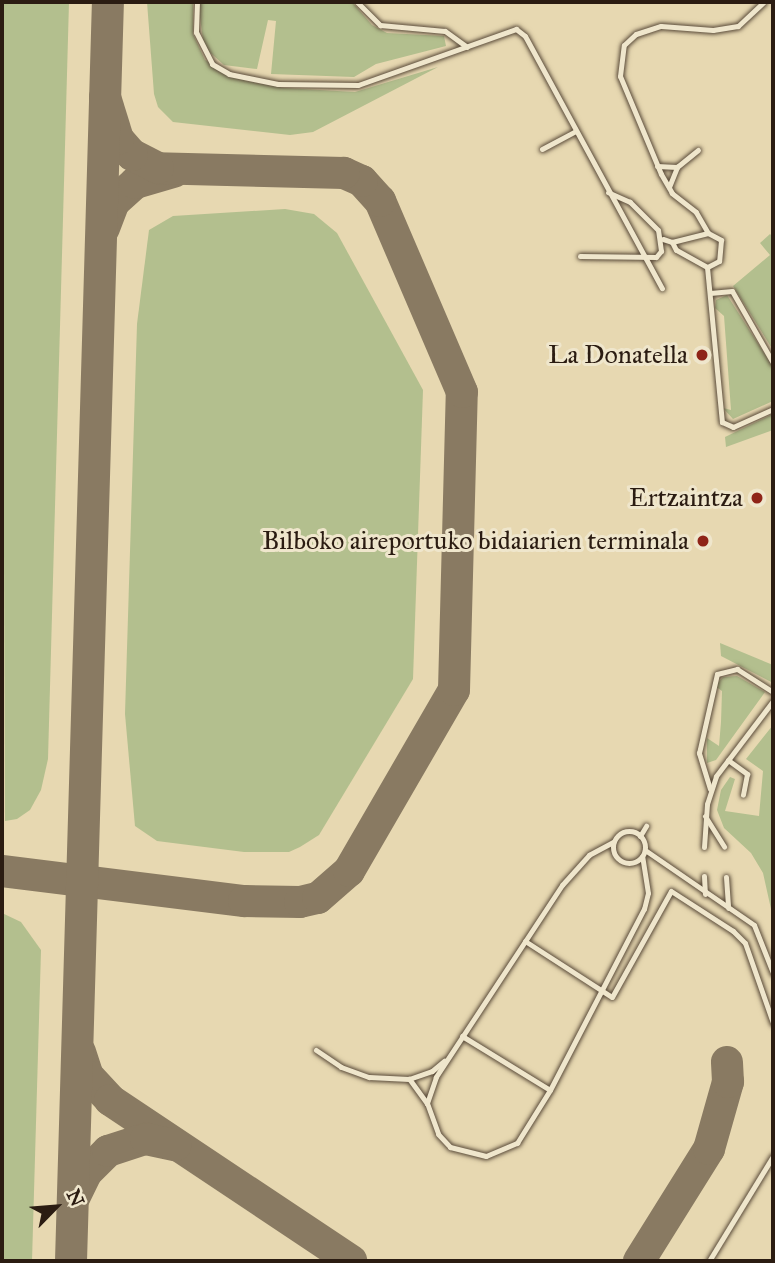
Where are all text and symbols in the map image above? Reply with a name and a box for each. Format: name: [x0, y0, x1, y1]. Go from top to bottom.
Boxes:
place label: La Donatella: [548, 339, 688, 371]
marker: La Donatella: [694, 347, 710, 363]
place label: Ertzaintza: [629, 482, 743, 514]
marker: Ertzaintza: [749, 490, 765, 506]
place label: Bilboko aireportuko bidaiarien terminala: [262, 525, 689, 557]
marker: Bilboko aireportuko bidaiarien terminala: [695, 533, 711, 549]
north arrow: [21, 1172, 91, 1242]
text: N: [62, 1186, 89, 1210]

